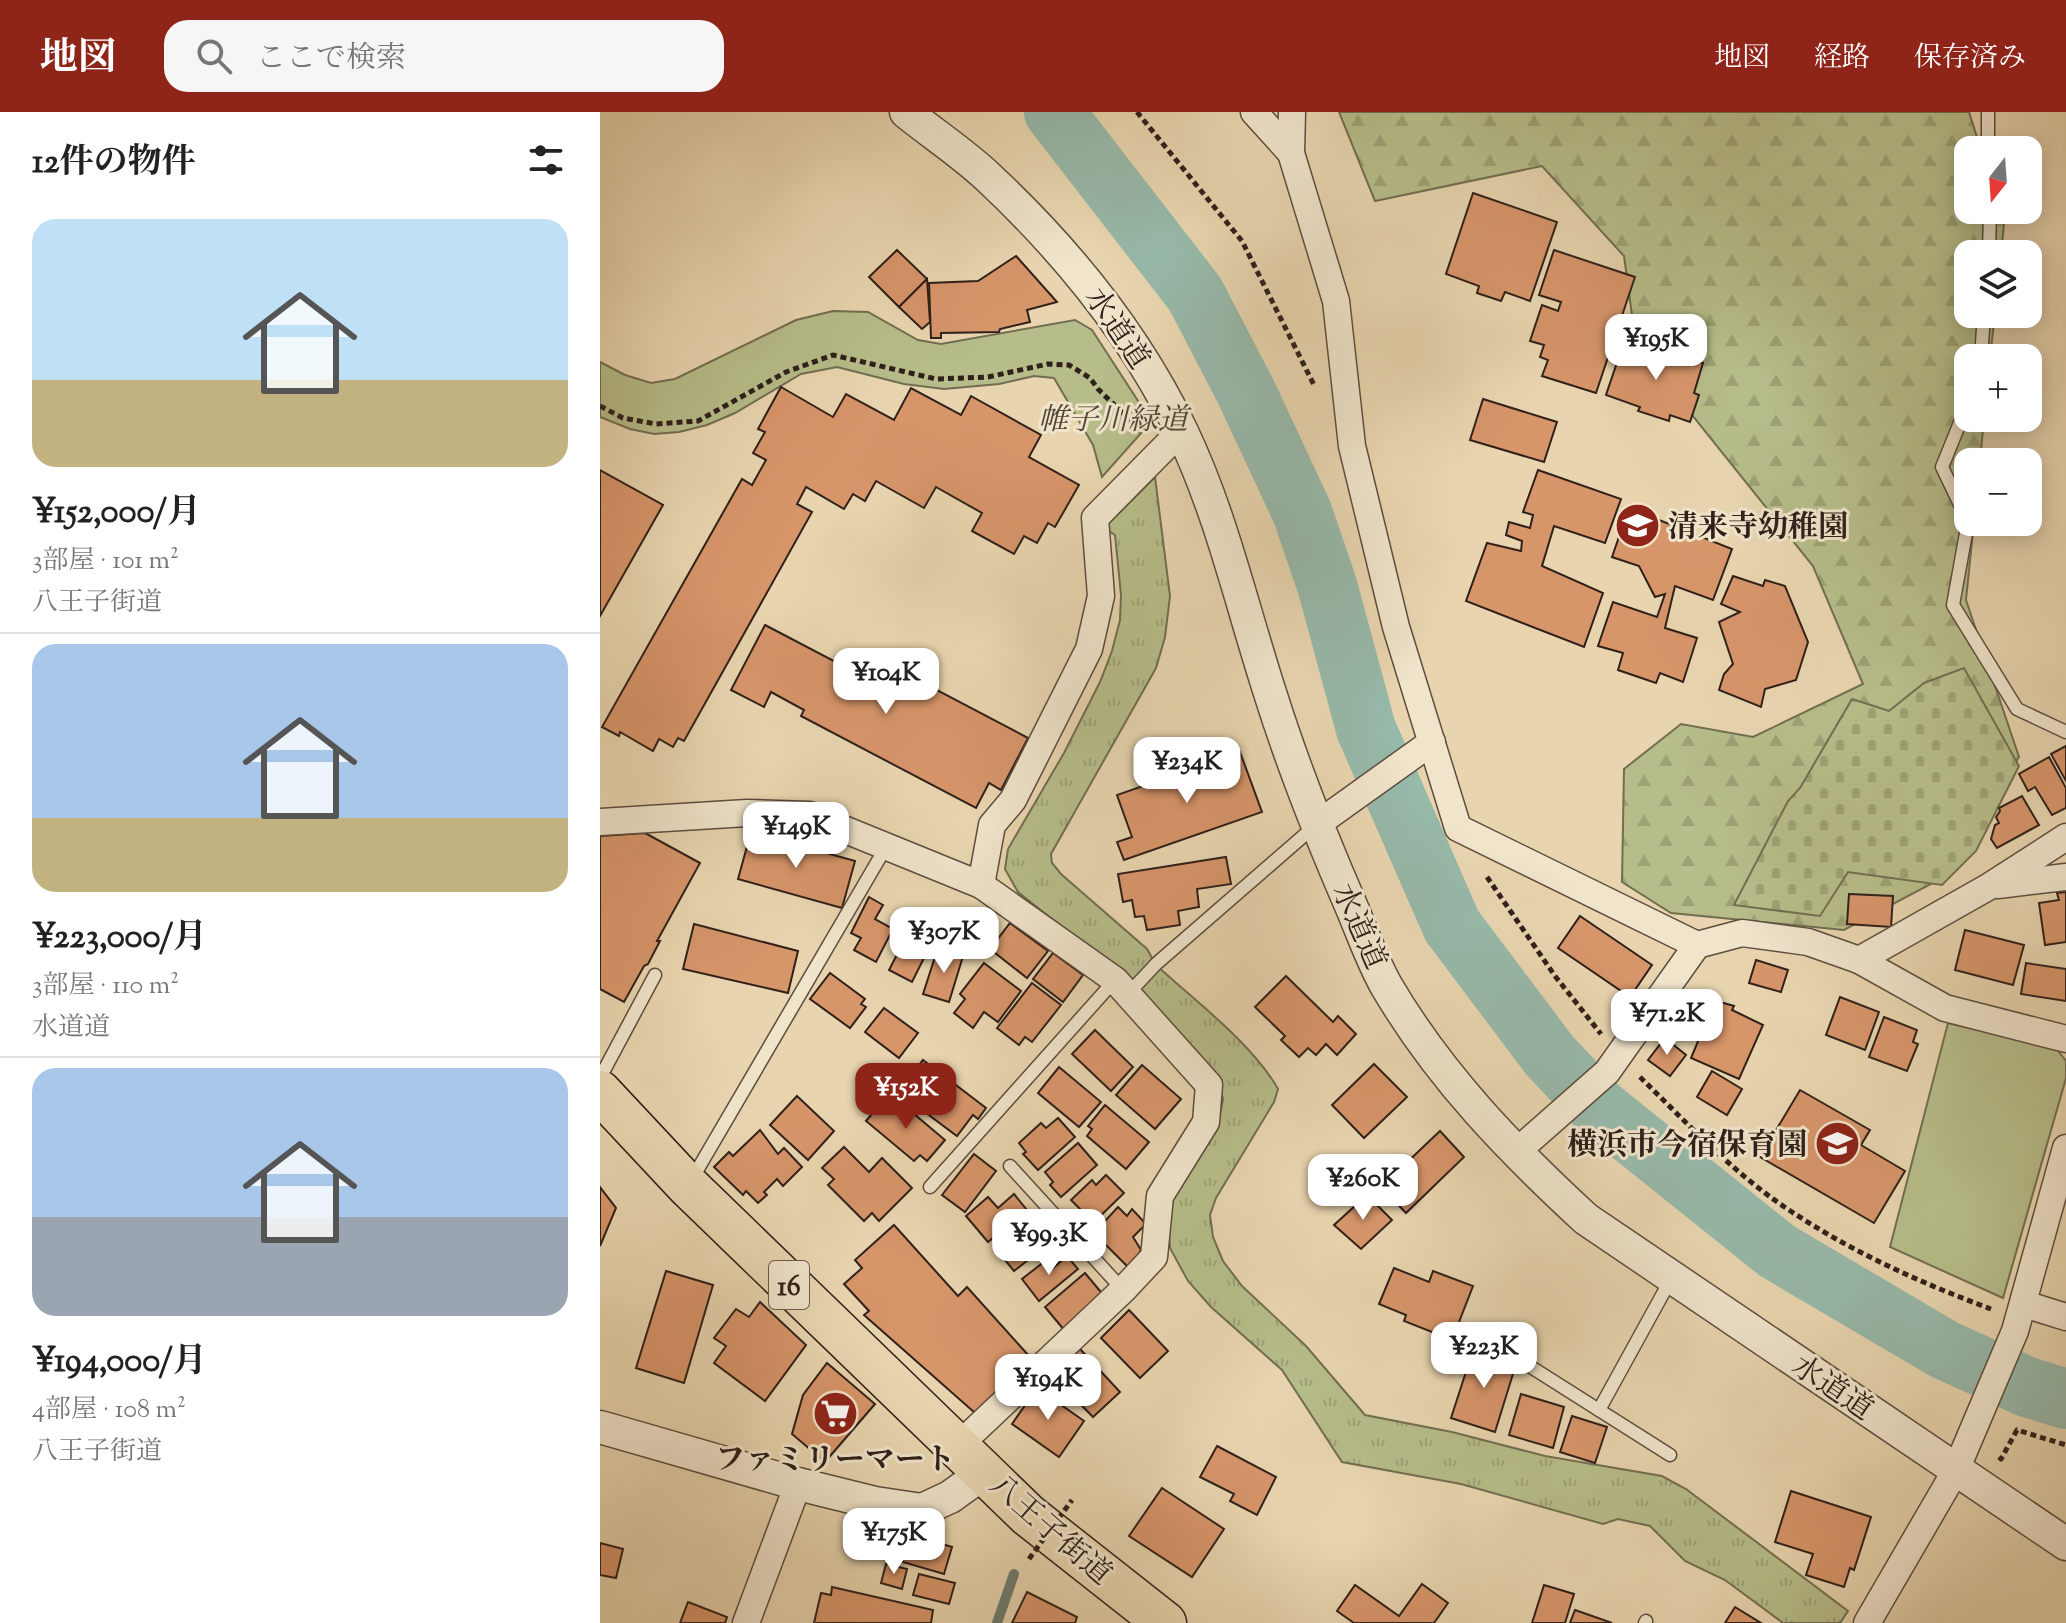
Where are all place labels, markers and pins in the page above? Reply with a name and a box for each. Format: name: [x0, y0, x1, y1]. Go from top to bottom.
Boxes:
pin: ¥195K: [1600, 314, 1712, 382]
school or university icon: 清来寺幼稚園: [1613, 502, 1661, 550]
place label: 清来寺幼稚園: [1668, 507, 1848, 550]
pin: ¥104K: [830, 648, 942, 716]
pin: ¥234K: [1131, 737, 1243, 805]
pin: ¥149K: [740, 802, 852, 870]
pin: ¥307K: [888, 907, 1000, 975]
pin: ¥71.2K: [1602, 989, 1732, 1057]
pin: ¥152K: [850, 1063, 962, 1131]
school or university icon: 横浜市今宿保育園: [1814, 1120, 1862, 1168]
place label: 横浜市今宿保育園: [1567, 1125, 1807, 1168]
pin: ¥260K: [1307, 1154, 1419, 1222]
pin: ¥99.3K: [984, 1209, 1114, 1277]
pin: ¥223K: [1428, 1322, 1540, 1390]
pin: ¥194K: [992, 1354, 1104, 1422]
supermarket icon: ファミリーマート: [811, 1389, 859, 1437]
place label: ファミリーマート: [715, 1440, 955, 1483]
pin: ¥175K: [838, 1508, 950, 1576]

